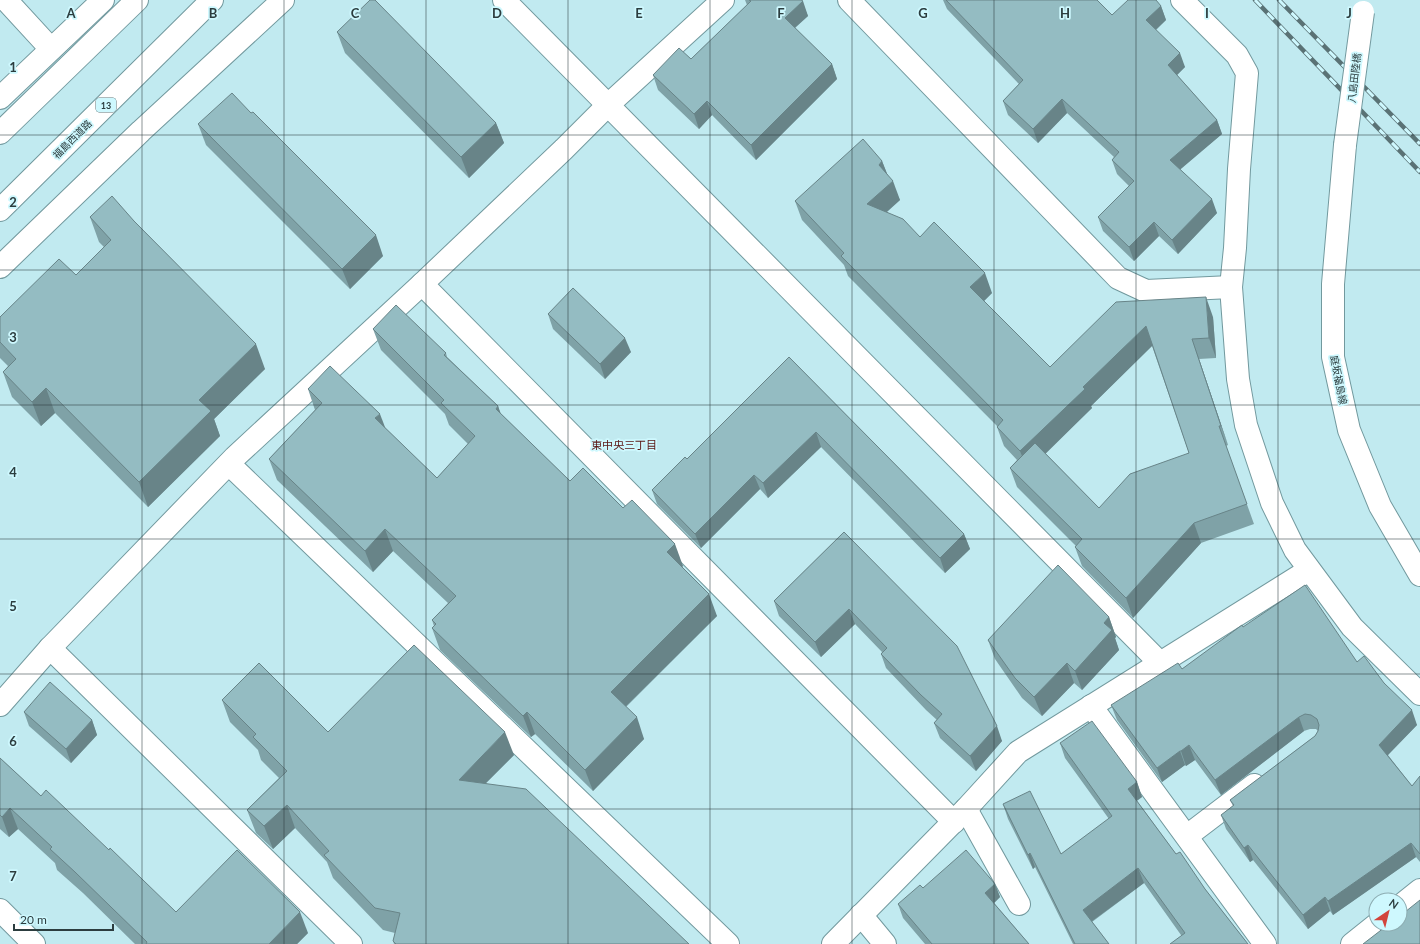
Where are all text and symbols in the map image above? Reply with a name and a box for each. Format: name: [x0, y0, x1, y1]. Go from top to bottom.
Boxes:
text: A: [65, 5, 76, 21]
text: B: [209, 5, 218, 21]
text: C: [351, 5, 360, 21]
text: D: [492, 5, 502, 21]
text: E: [635, 5, 643, 21]
text: F: [777, 5, 785, 21]
text: G: [918, 5, 928, 21]
text: H: [1060, 5, 1070, 21]
text: I: [1205, 5, 1209, 21]
text: J: [1346, 5, 1352, 21]
street label: 八島田陸橋: [1345, 52, 1363, 104]
text: 1: [9, 59, 17, 75]
road number: 13: [96, 98, 116, 112]
street label: 福島西道路: [50, 117, 94, 161]
text: 2: [9, 194, 17, 210]
text: 3: [9, 329, 17, 345]
street label: 庭坂福島線: [1328, 354, 1350, 406]
district label: 東中央三丁目: [591, 438, 657, 451]
text: 4: [9, 464, 17, 480]
text: 5: [9, 598, 17, 614]
text: 6: [9, 733, 17, 749]
text: 7: [9, 868, 17, 884]
north arrow: [1368, 892, 1408, 932]
text: N: [1387, 896, 1401, 911]
scale bar: [14, 906, 113, 932]
text: 20 m: [20, 912, 47, 927]

